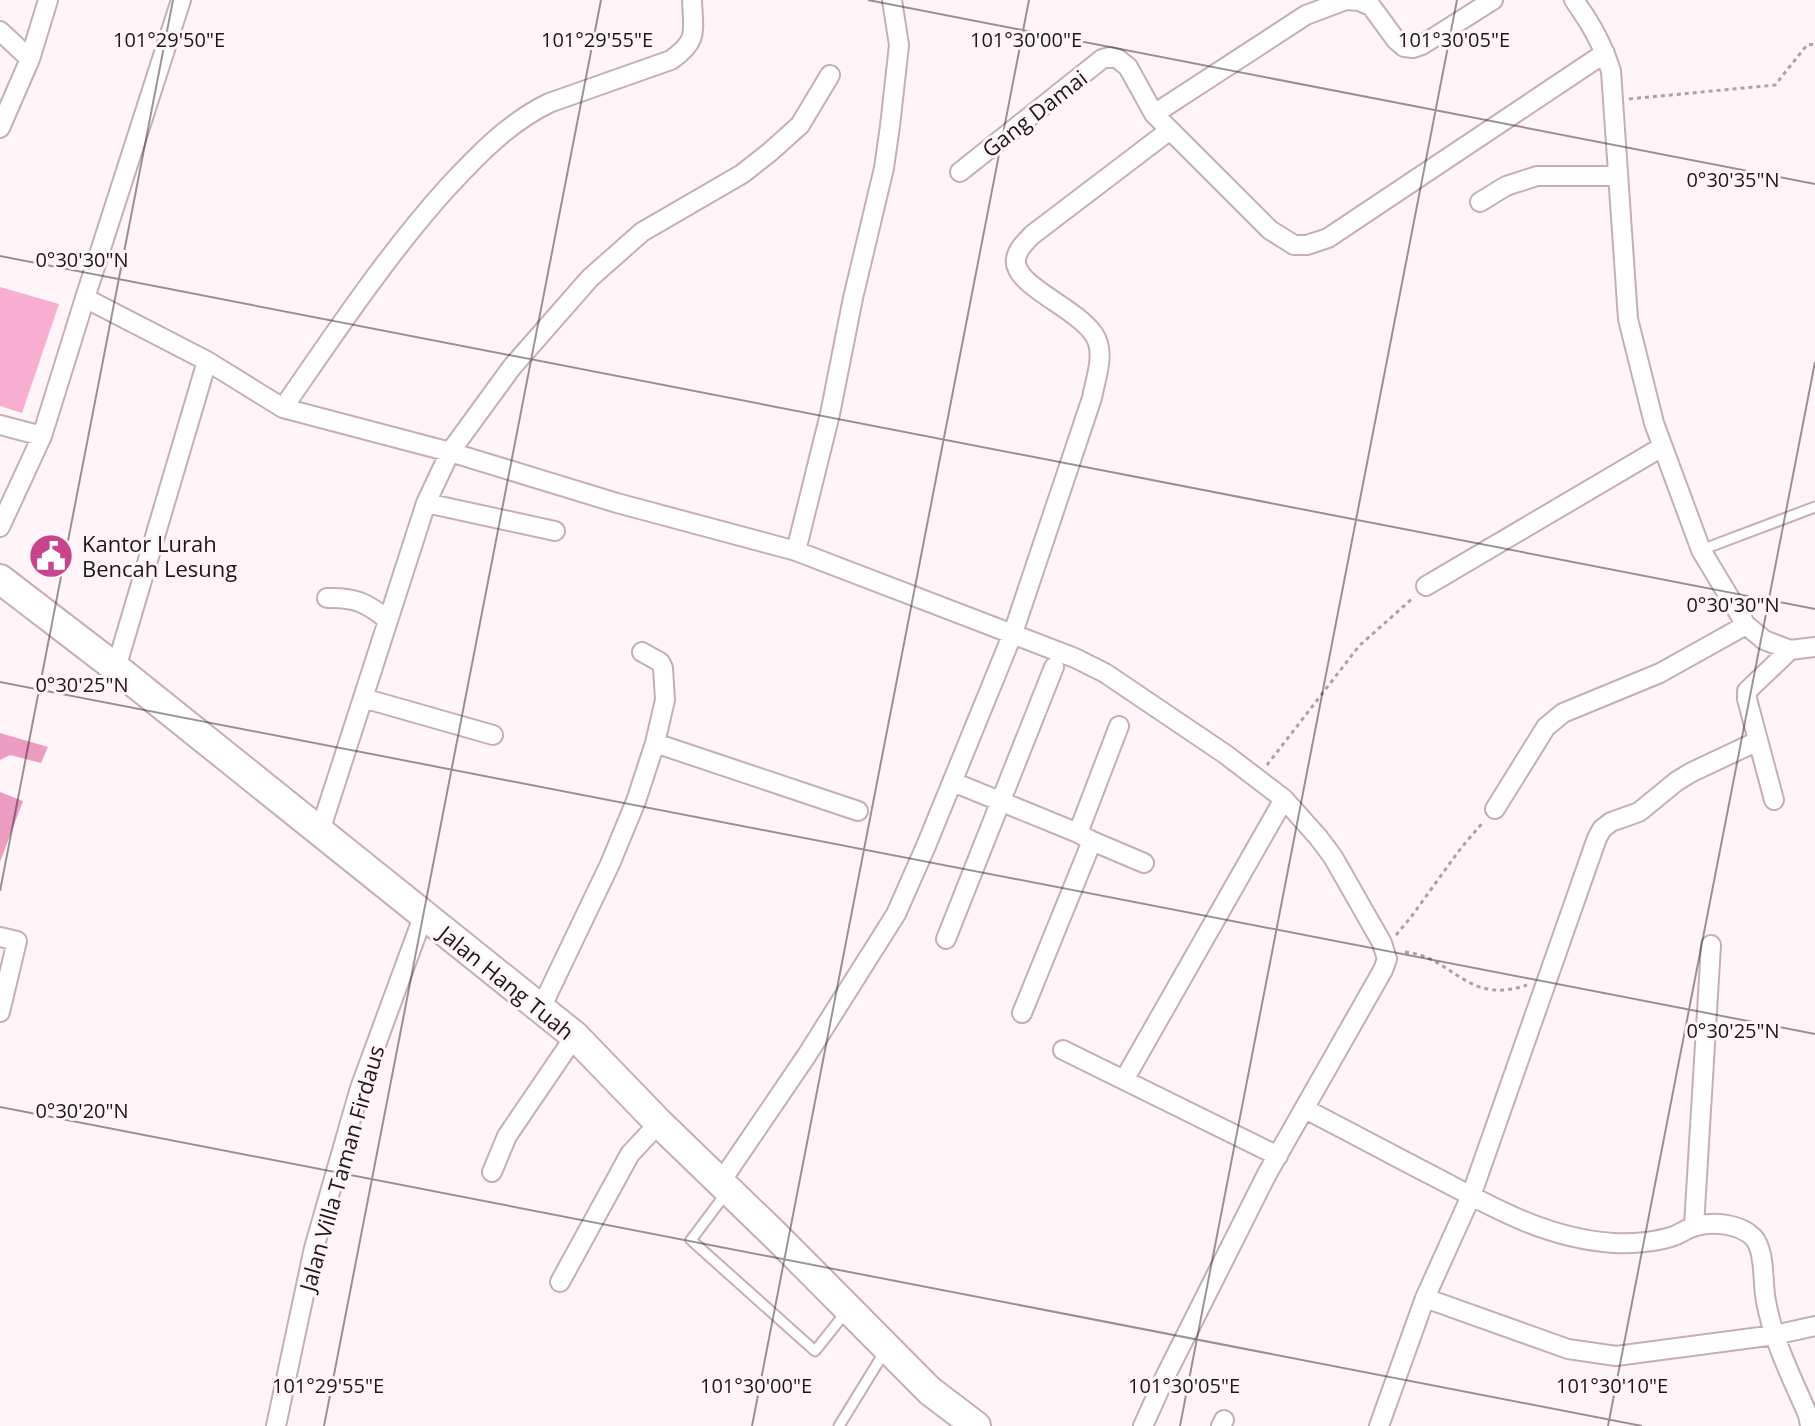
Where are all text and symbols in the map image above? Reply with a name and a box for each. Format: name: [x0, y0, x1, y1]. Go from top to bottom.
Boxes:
text: 101°29'50"E: [113, 26, 225, 53]
text: 101°29'55"E: [541, 26, 653, 53]
text: 101°30'00"E: [970, 26, 1082, 53]
text: 101°30'05"E: [1398, 26, 1510, 53]
street label: Gang Damai: [975, 62, 1093, 164]
text: 0°30'35"N: [1686, 166, 1780, 193]
text: 0°30'30"N: [35, 246, 129, 273]
place label: Kantor Lurah Bencah Lesung: [82, 528, 237, 583]
public building icon: Kantor Lurah Bencah Lesung: [27, 532, 75, 580]
text: 0°30'30"N: [1686, 591, 1780, 618]
text: 0°30'25"N: [35, 671, 129, 698]
street label: Jalan Hang Tuah: [431, 917, 581, 1046]
text: 0°30'25"N: [1686, 1017, 1780, 1044]
street label: Jalan Villa Taman Firdaus: [291, 1042, 391, 1296]
text: 0°30'20"N: [35, 1097, 129, 1124]
text: 101°29'55"E: [272, 1372, 384, 1399]
text: 101°30'00"E: [700, 1372, 812, 1399]
text: 101°30'05"E: [1128, 1372, 1240, 1399]
text: 101°30'10"E: [1556, 1372, 1668, 1399]

